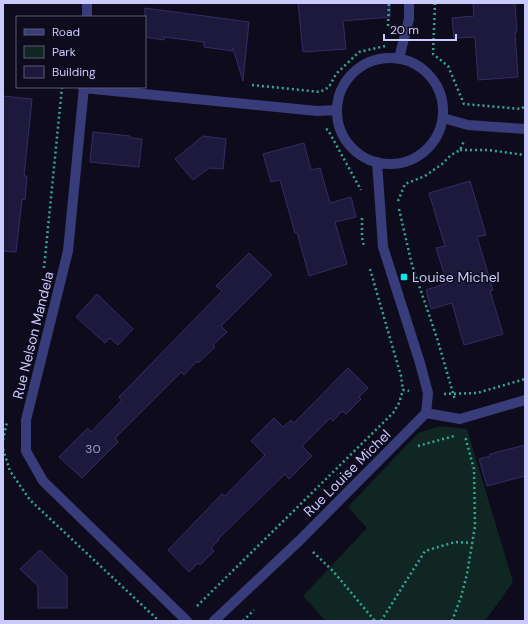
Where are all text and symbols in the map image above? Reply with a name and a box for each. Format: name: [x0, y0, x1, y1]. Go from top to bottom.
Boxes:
legend: [16, 16, 146, 88]
scale bar: [384, 16, 456, 42]
text: 20 m: [390, 22, 419, 38]
text: Road: [52, 24, 80, 40]
text: Park: [52, 44, 76, 60]
text: Building: [52, 64, 96, 80]
place label: Louise Michel: [412, 268, 500, 286]
street label: Rue Nelson Mandela: [8, 269, 58, 401]
marker: Louise Michel: [399, 272, 409, 282]
street label: Rue Louise Michel: [300, 426, 394, 520]
house number: 30: [85, 441, 101, 457]

